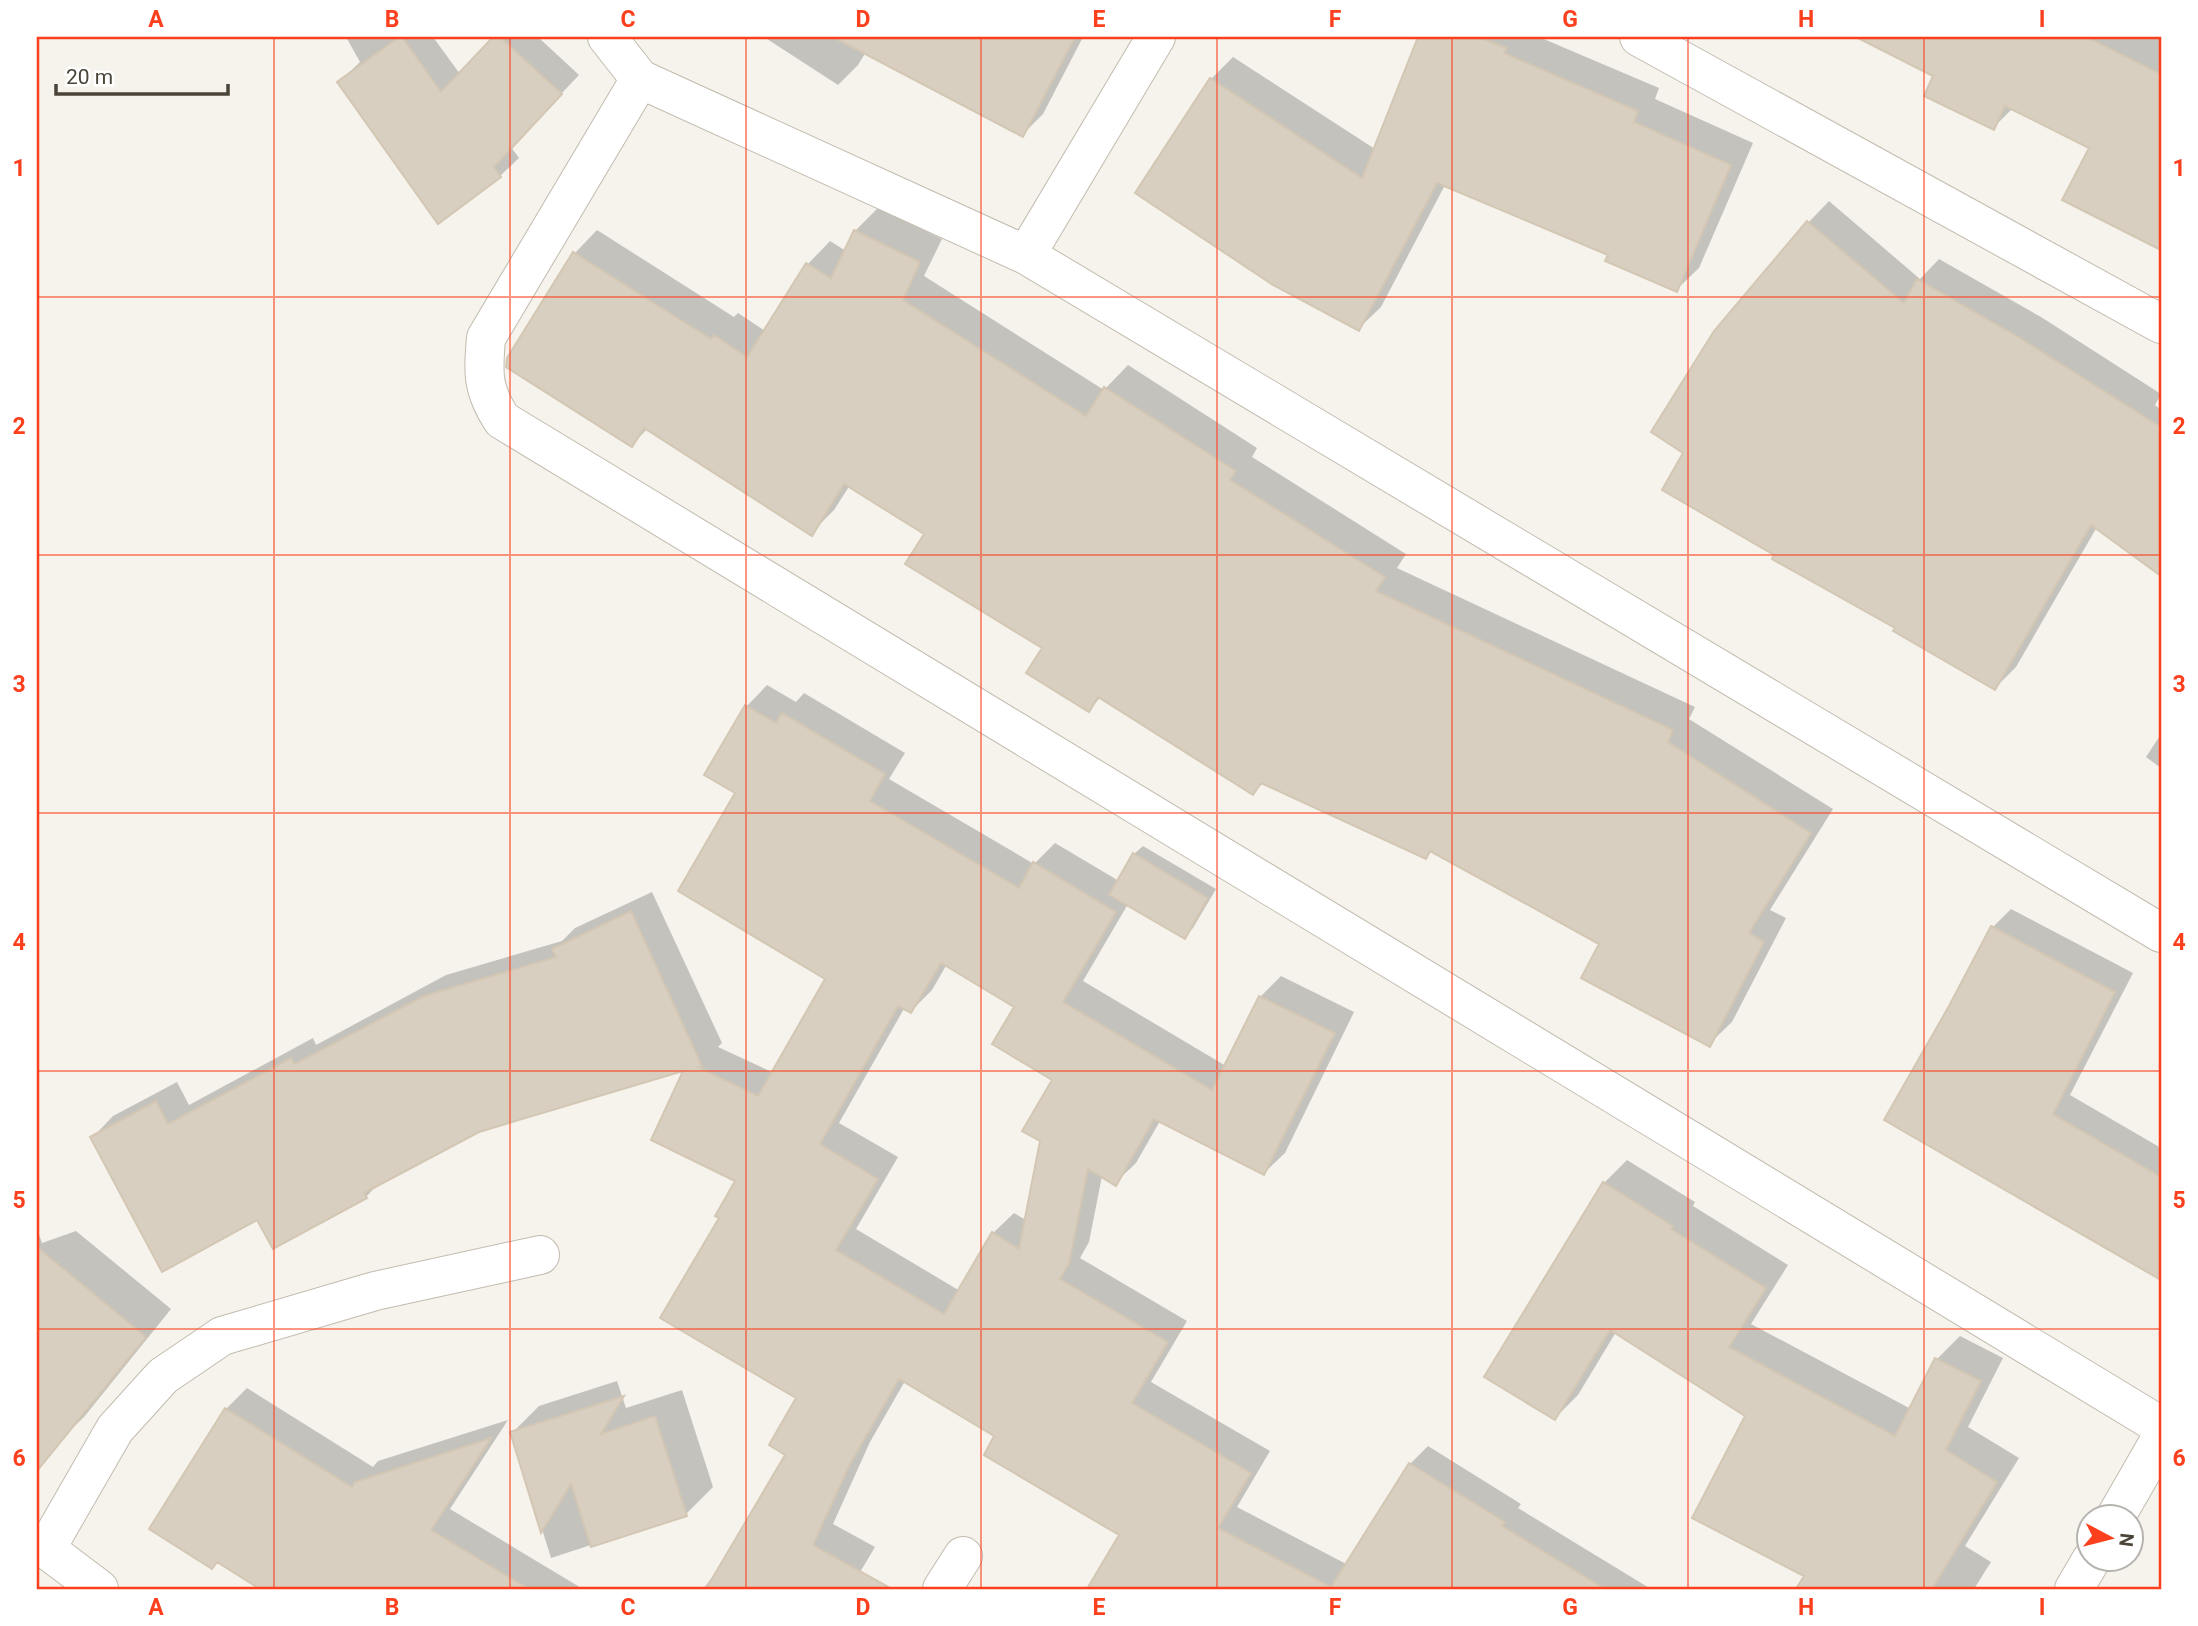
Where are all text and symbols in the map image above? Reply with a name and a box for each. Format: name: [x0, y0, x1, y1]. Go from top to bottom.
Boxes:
text: A: [148, 6, 164, 33]
text: B: [385, 6, 399, 33]
text: C: [620, 6, 636, 33]
text: D: [856, 6, 870, 33]
text: E: [1093, 6, 1106, 33]
text: F: [1329, 6, 1342, 33]
text: G: [1562, 6, 1578, 33]
text: H: [1798, 6, 1814, 33]
text: I: [2039, 6, 2045, 33]
scale bar: [56, 52, 228, 96]
text: 20 m: [66, 65, 113, 89]
text: 1: [12, 155, 26, 182]
text: 1: [2172, 155, 2186, 182]
text: 2: [12, 413, 26, 440]
text: 2: [2172, 413, 2186, 440]
text: 3: [12, 671, 26, 698]
text: 3: [2172, 671, 2186, 698]
text: 4: [12, 929, 26, 956]
text: 4: [2172, 929, 2186, 956]
text: 5: [12, 1187, 26, 1214]
text: 5: [2172, 1187, 2186, 1214]
text: 6: [12, 1445, 26, 1472]
text: 6: [2172, 1445, 2186, 1472]
north arrow: [2076, 1504, 2146, 1574]
text: N: [2114, 1532, 2139, 1548]
text: A: [148, 1594, 164, 1621]
text: B: [385, 1594, 399, 1621]
text: C: [620, 1594, 636, 1621]
text: D: [856, 1594, 870, 1621]
text: E: [1093, 1594, 1106, 1621]
text: F: [1329, 1594, 1342, 1621]
text: G: [1562, 1594, 1578, 1621]
text: H: [1798, 1594, 1814, 1621]
text: I: [2039, 1594, 2045, 1621]

